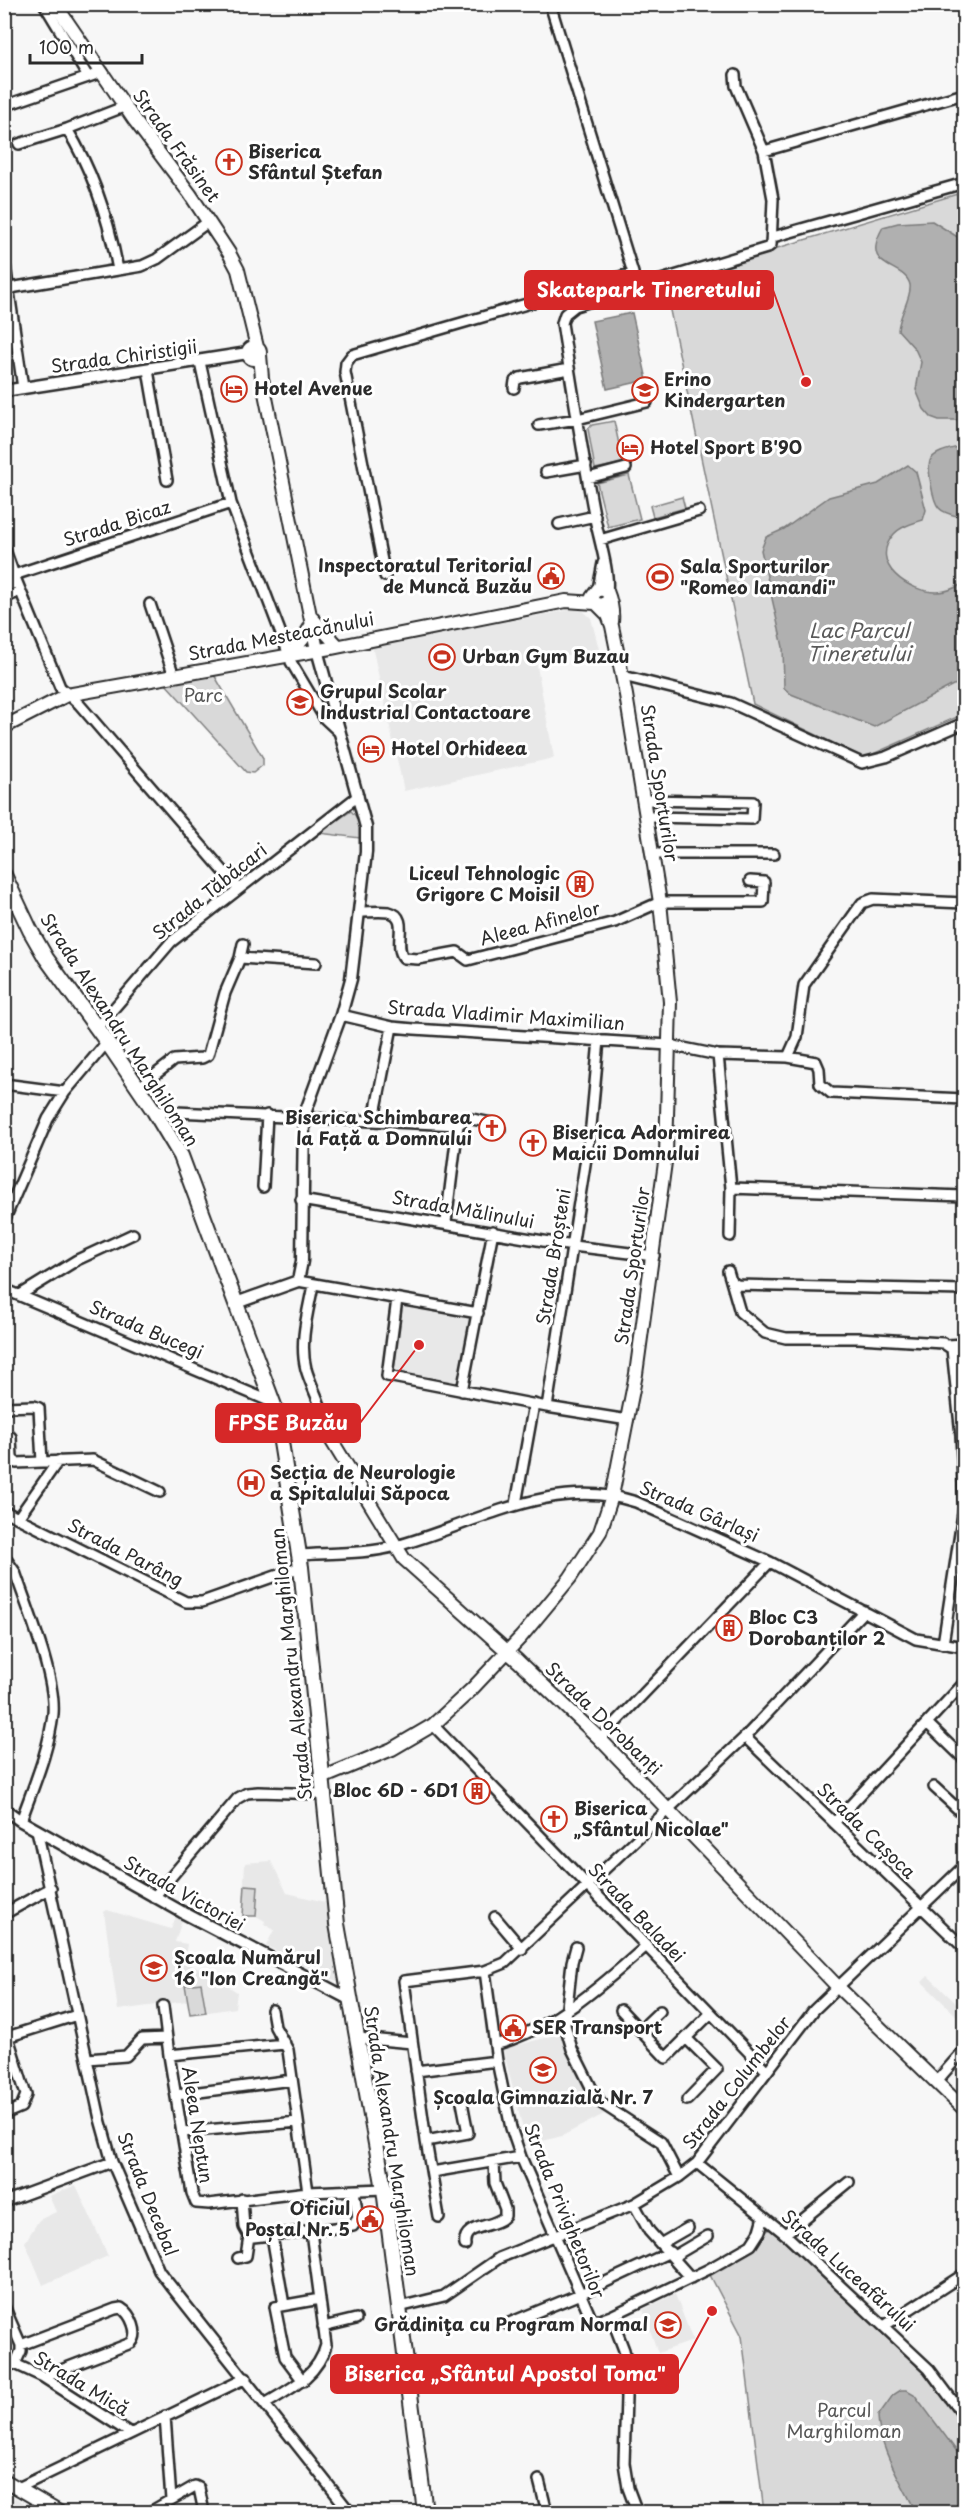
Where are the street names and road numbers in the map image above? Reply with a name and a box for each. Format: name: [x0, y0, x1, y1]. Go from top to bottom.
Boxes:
street label: Strada Frăsinet: [127, 83, 228, 207]
street label: Strada Chiristigii: [49, 332, 199, 379]
street label: Strada Bicaz: [59, 492, 174, 553]
street label: Strada Mesteacănului: [185, 604, 376, 667]
street label: Strada Sporturilor: [635, 702, 686, 864]
street label: Strada Tăbăcari: [146, 836, 272, 946]
street label: Aleea Afinelor: [477, 893, 603, 952]
street label: Strada Alexandru Marghiloman: [34, 907, 206, 1151]
street label: Strada Vladimir Maximilian: [386, 993, 626, 1036]
street label: Strada Mălinului: [390, 1183, 537, 1234]
street label: Strada Sporturilor: [607, 1184, 656, 1347]
street label: Strada Broșteni: [528, 1187, 577, 1327]
street label: Strada Bucegi: [85, 1292, 208, 1365]
street label: Strada Gârlași: [636, 1473, 764, 1548]
street label: Strada Parâng: [63, 1511, 188, 1592]
street label: Strada Alexandru Marghiloman: [263, 1527, 318, 1802]
street label: Strada Dorobanți: [540, 1655, 669, 1781]
street label: Strada Cașoca: [811, 1776, 923, 1885]
street label: Strada Victoriei: [119, 1848, 250, 1937]
street label: Strada Baladei: [582, 1856, 692, 1968]
street label: Strada Alexandru Marghiloman: [358, 2003, 427, 2278]
street label: Strada Columbelor: [675, 2009, 797, 2155]
street label: Aleea Neptun: [176, 2064, 221, 2185]
street label: Strada Privighetorilor: [518, 2119, 613, 2303]
street label: Strada Decebal: [111, 2127, 186, 2260]
street label: Strada Luceafărului: [776, 2202, 922, 2337]
street label: Strada Mică: [29, 2344, 135, 2422]

